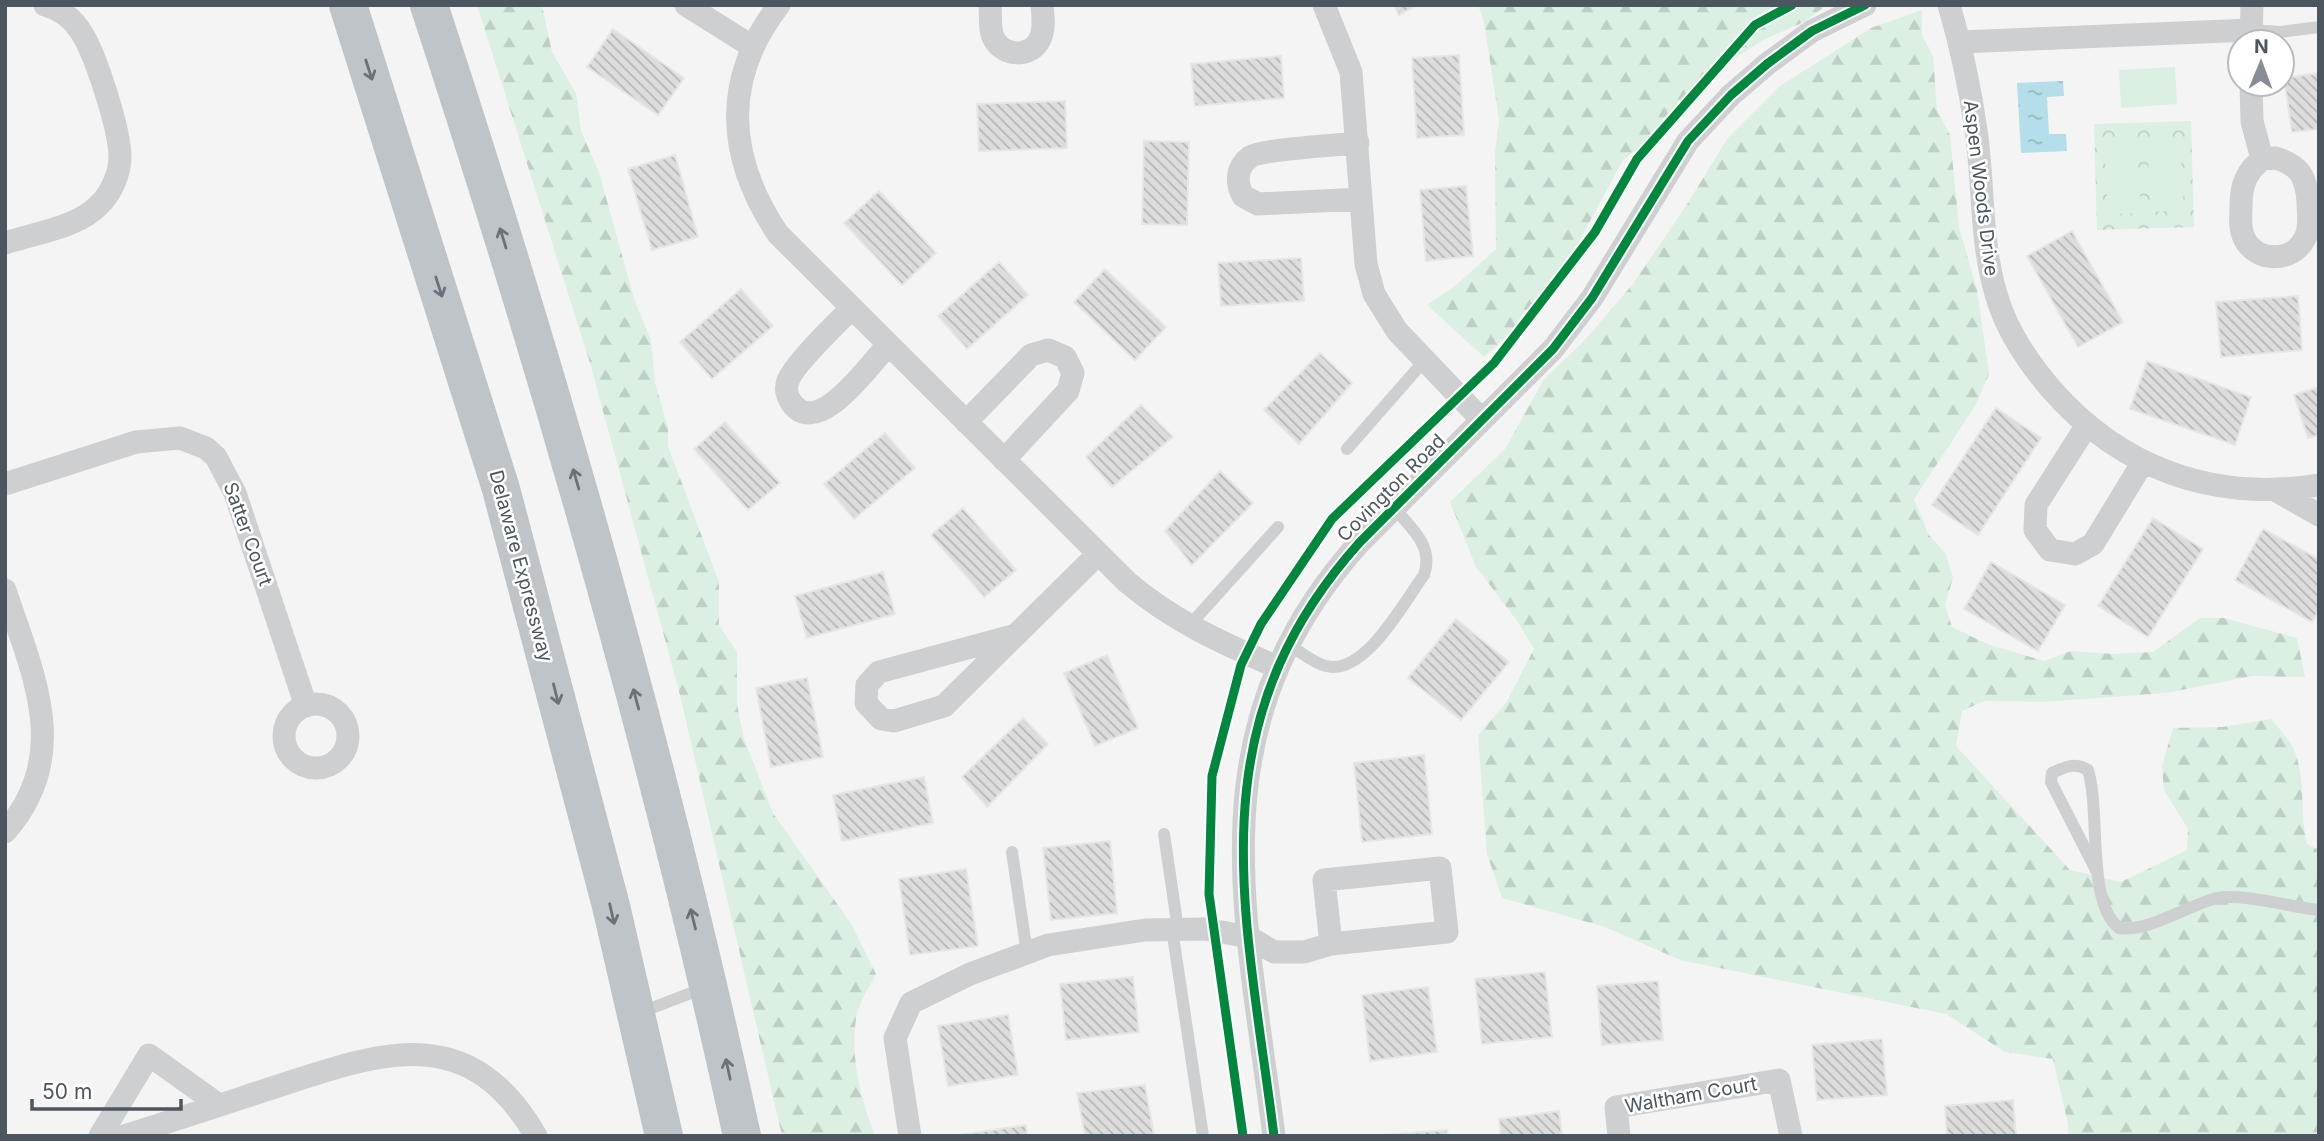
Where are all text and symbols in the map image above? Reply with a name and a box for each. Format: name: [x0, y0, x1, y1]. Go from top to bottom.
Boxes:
north arrow: [2226, 28, 2296, 98]
text: N: [2254, 35, 2269, 58]
one-way arrow: [363, 59, 376, 81]
street label: Aspen Woods Drive: [1959, 99, 2003, 277]
one-way arrow: [496, 227, 509, 249]
one-way arrow: [434, 275, 446, 297]
street label: Covington Road: [1332, 429, 1450, 547]
street label: Delaware Expressway: [484, 468, 558, 665]
one-way arrow: [569, 469, 582, 491]
street label: Satter Court: [219, 479, 277, 589]
one-way arrow: [550, 682, 563, 704]
one-way arrow: [629, 688, 642, 711]
one-way arrow: [606, 902, 619, 925]
one-way arrow: [686, 908, 699, 931]
one-way arrow: [720, 1058, 734, 1081]
scale bar: [32, 1068, 180, 1112]
street label: Waltham Court: [1623, 1072, 1759, 1118]
text: 50 m: [42, 1079, 92, 1104]

